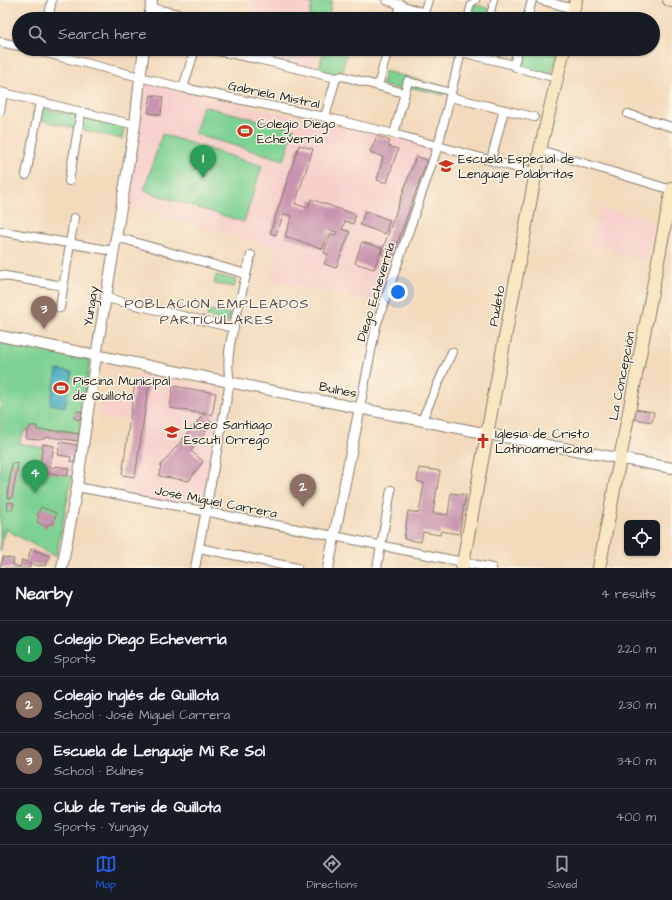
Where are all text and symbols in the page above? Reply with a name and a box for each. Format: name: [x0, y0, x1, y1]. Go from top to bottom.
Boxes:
search box: [12, 12, 660, 56]
icon: search: [26, 23, 48, 45]
text: Search here: [58, 24, 147, 45]
street label: Gabriela Mistral: [226, 76, 322, 114]
place label: Colegio Diego Echeverría: [257, 115, 336, 148]
sports icon: Colegio Diego Echeverría: [236, 122, 254, 140]
pin: 1: [190, 145, 216, 178]
place label: Escuela Especial de Lenguaje Palabritas: [458, 150, 574, 184]
school or university icon: Escuela Especial de Lenguaje Palabritas: [437, 157, 455, 175]
street label: Diego Echeverría: [352, 240, 401, 344]
your location: [388, 282, 408, 302]
street label: Pudeto: [485, 284, 510, 328]
street label: Yungay: [79, 285, 104, 328]
district label: POBLACIÓN EMPLEADOS PARTICULARES: [125, 294, 309, 330]
pin: 3: [31, 296, 57, 329]
street label: La Concepción: [605, 329, 640, 422]
place label: Piscina Municipal de Quillota: [73, 372, 170, 405]
street label: Bulnes: [318, 378, 359, 403]
sports icon: Piscina Municipal de Quillota: [52, 379, 70, 397]
place label: Liceo Santiago Escuti Orrego: [184, 416, 273, 450]
school or university icon: Liceo Santiago Escuti Orrego: [163, 423, 181, 441]
place label: Iglesia de Cristo Latinoamericana: [495, 425, 593, 458]
church icon: Iglesia de Cristo Latinoamericana: [474, 432, 492, 450]
pin: 4: [22, 460, 48, 493]
pin: 2: [290, 474, 316, 507]
street label: José Miguel Carrera: [153, 481, 279, 524]
map controls: [624, 520, 660, 556]
button: locate: [624, 520, 660, 556]
text: Nearby: [16, 582, 73, 606]
text: 4 results: [601, 585, 656, 603]
text: Colegio Diego Echeverria: [54, 629, 227, 650]
text: 1: [28, 640, 30, 658]
text: 220 m: [618, 640, 656, 658]
text: Sports: [54, 650, 96, 668]
text: Colegio Inglés de Quillota: [54, 685, 219, 706]
text: 2: [25, 696, 33, 714]
text: 230 m: [618, 696, 656, 714]
text: School · José Miguel Carrera: [54, 706, 230, 724]
text: Escuela de Lenguaje Mi Re Sol: [54, 741, 265, 762]
text: 3: [26, 752, 32, 770]
text: 340 m: [617, 752, 656, 770]
text: School · Bulnes: [54, 762, 144, 780]
text: Club de Tenis de Quillota: [54, 797, 221, 818]
text: 4: [25, 808, 33, 826]
text: 400 m: [615, 808, 656, 826]
text: Sports · Yungay: [54, 818, 149, 836]
tab: Map: [95, 853, 117, 892]
tab: Directions: [306, 853, 358, 892]
tab: Saved: [547, 853, 577, 892]

